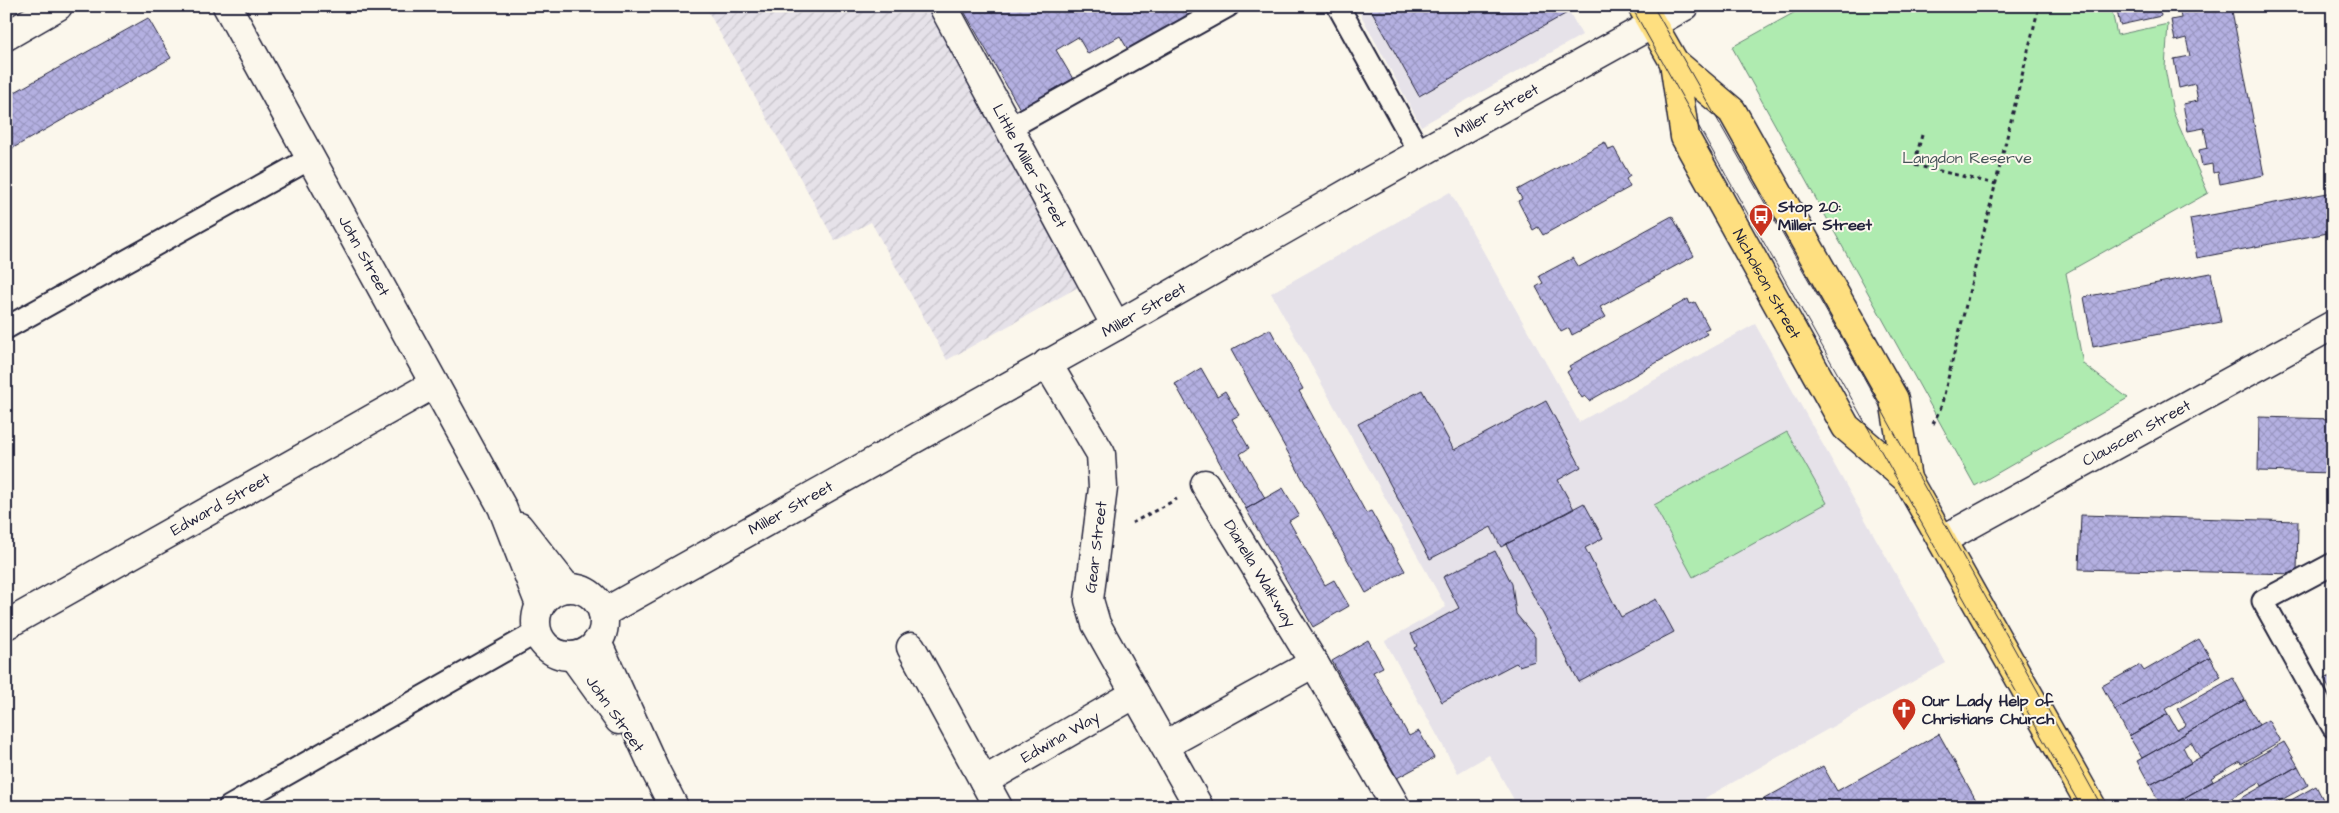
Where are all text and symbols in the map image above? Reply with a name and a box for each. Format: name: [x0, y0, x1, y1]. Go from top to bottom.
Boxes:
street label: Miller Street: [1450, 78, 1543, 143]
street label: Little Miller Street: [987, 100, 1072, 232]
park label: Langdon Reserve: [1902, 147, 2032, 170]
place label: Stop 20: Miller Street: [1777, 196, 1872, 236]
bus stop icon: Stop 20: Miller Street: [1748, 203, 1774, 237]
street label: John Street: [333, 211, 395, 301]
street label: Nicholson Street: [1727, 225, 1806, 344]
street label: Miller Street: [1098, 277, 1191, 343]
street label: Clauscen Street: [2078, 394, 2195, 472]
street label: Edward Street: [166, 467, 275, 541]
street label: Miller Street: [744, 475, 837, 541]
street label: Gear Street: [1079, 499, 1113, 594]
street label: Dianella Walkway: [1218, 516, 1301, 632]
street label: John Street: [580, 671, 650, 757]
place label: Our Lady Help of Christians Church: [1922, 690, 2055, 730]
church icon: Our Lady Help of Christians Church: [1891, 697, 1917, 731]
street label: Edwina Way: [1017, 706, 1104, 768]

